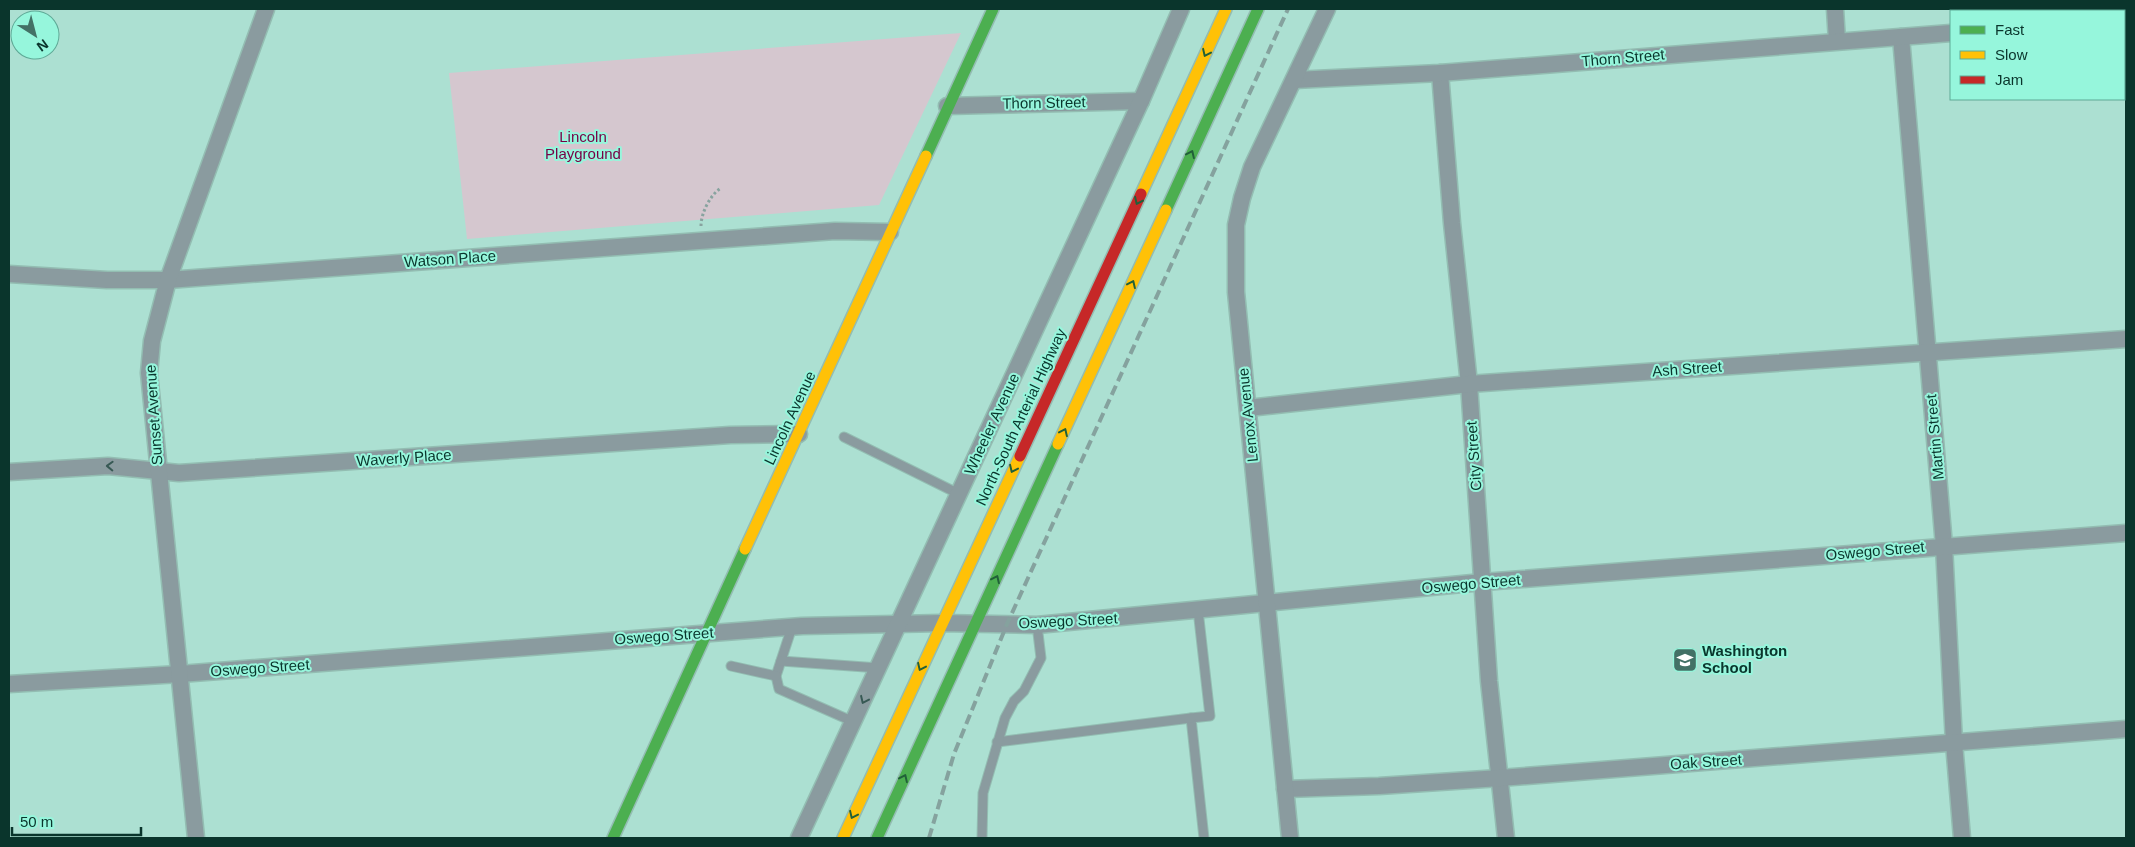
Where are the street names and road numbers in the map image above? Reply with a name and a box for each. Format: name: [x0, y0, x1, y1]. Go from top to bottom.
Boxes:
street label: Thorn Street: [1581, 45, 1666, 70]
street label: Thorn Street: [1002, 93, 1087, 112]
street label: Watson Place: [403, 247, 496, 270]
street label: North-South Arterial Highway: [972, 325, 1069, 508]
street label: Ash Street: [1651, 358, 1723, 379]
street label: Sunset Avenue: [142, 364, 165, 466]
street label: Lenox Avenue: [1234, 367, 1261, 463]
street label: Lincoln Avenue: [760, 368, 819, 467]
street label: Wheeler Avenue: [961, 370, 1022, 477]
street label: Martin Street: [1922, 393, 1947, 481]
street label: City Street: [1463, 420, 1484, 492]
street label: Waverly Place: [356, 446, 452, 469]
street label: Oswego Street: [1825, 538, 1926, 563]
street label: Oswego Street: [1421, 571, 1522, 596]
street label: Oswego Street: [1018, 609, 1119, 632]
street label: Oswego Street: [614, 624, 715, 647]
street label: Oswego Street: [210, 656, 311, 679]
street label: Oak Street: [1670, 750, 1743, 772]

